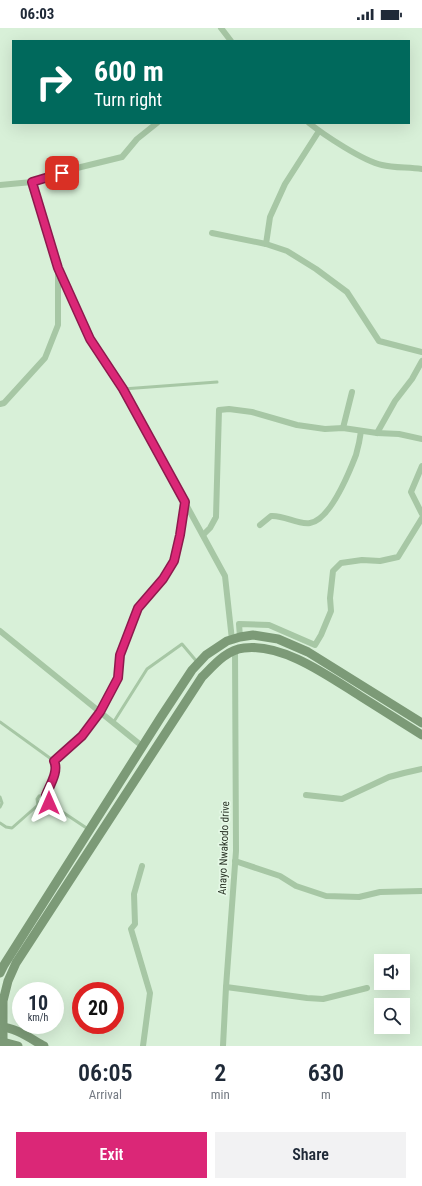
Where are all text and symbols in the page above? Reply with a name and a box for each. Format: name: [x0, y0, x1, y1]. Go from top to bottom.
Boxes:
text: 06:03: [20, 5, 54, 23]
text: 600 m: [94, 55, 164, 88]
icon: right: [28, 56, 80, 108]
text: Turn right: [94, 89, 162, 110]
pin: [45, 156, 79, 190]
icon: arrive: [51, 162, 73, 184]
position arrow: [28, 782, 70, 824]
street label: Anayo Nwakodo drive: [216, 801, 232, 895]
map controls: [374, 954, 410, 1034]
button: sound: [374, 954, 410, 990]
speed limit sign: 20: [72, 982, 124, 1034]
text: 10: [28, 991, 48, 1015]
button: search: [374, 998, 410, 1034]
text: km/h: [28, 1012, 48, 1023]
text: 06:05: [78, 1059, 133, 1087]
text: 2: [214, 1059, 226, 1087]
text: 630: [308, 1059, 344, 1087]
text: Arrival: [89, 1087, 122, 1102]
text: min: [211, 1087, 230, 1102]
text: m: [321, 1087, 331, 1102]
button: Exit: [16, 1132, 207, 1178]
button: Share: [215, 1132, 406, 1178]

